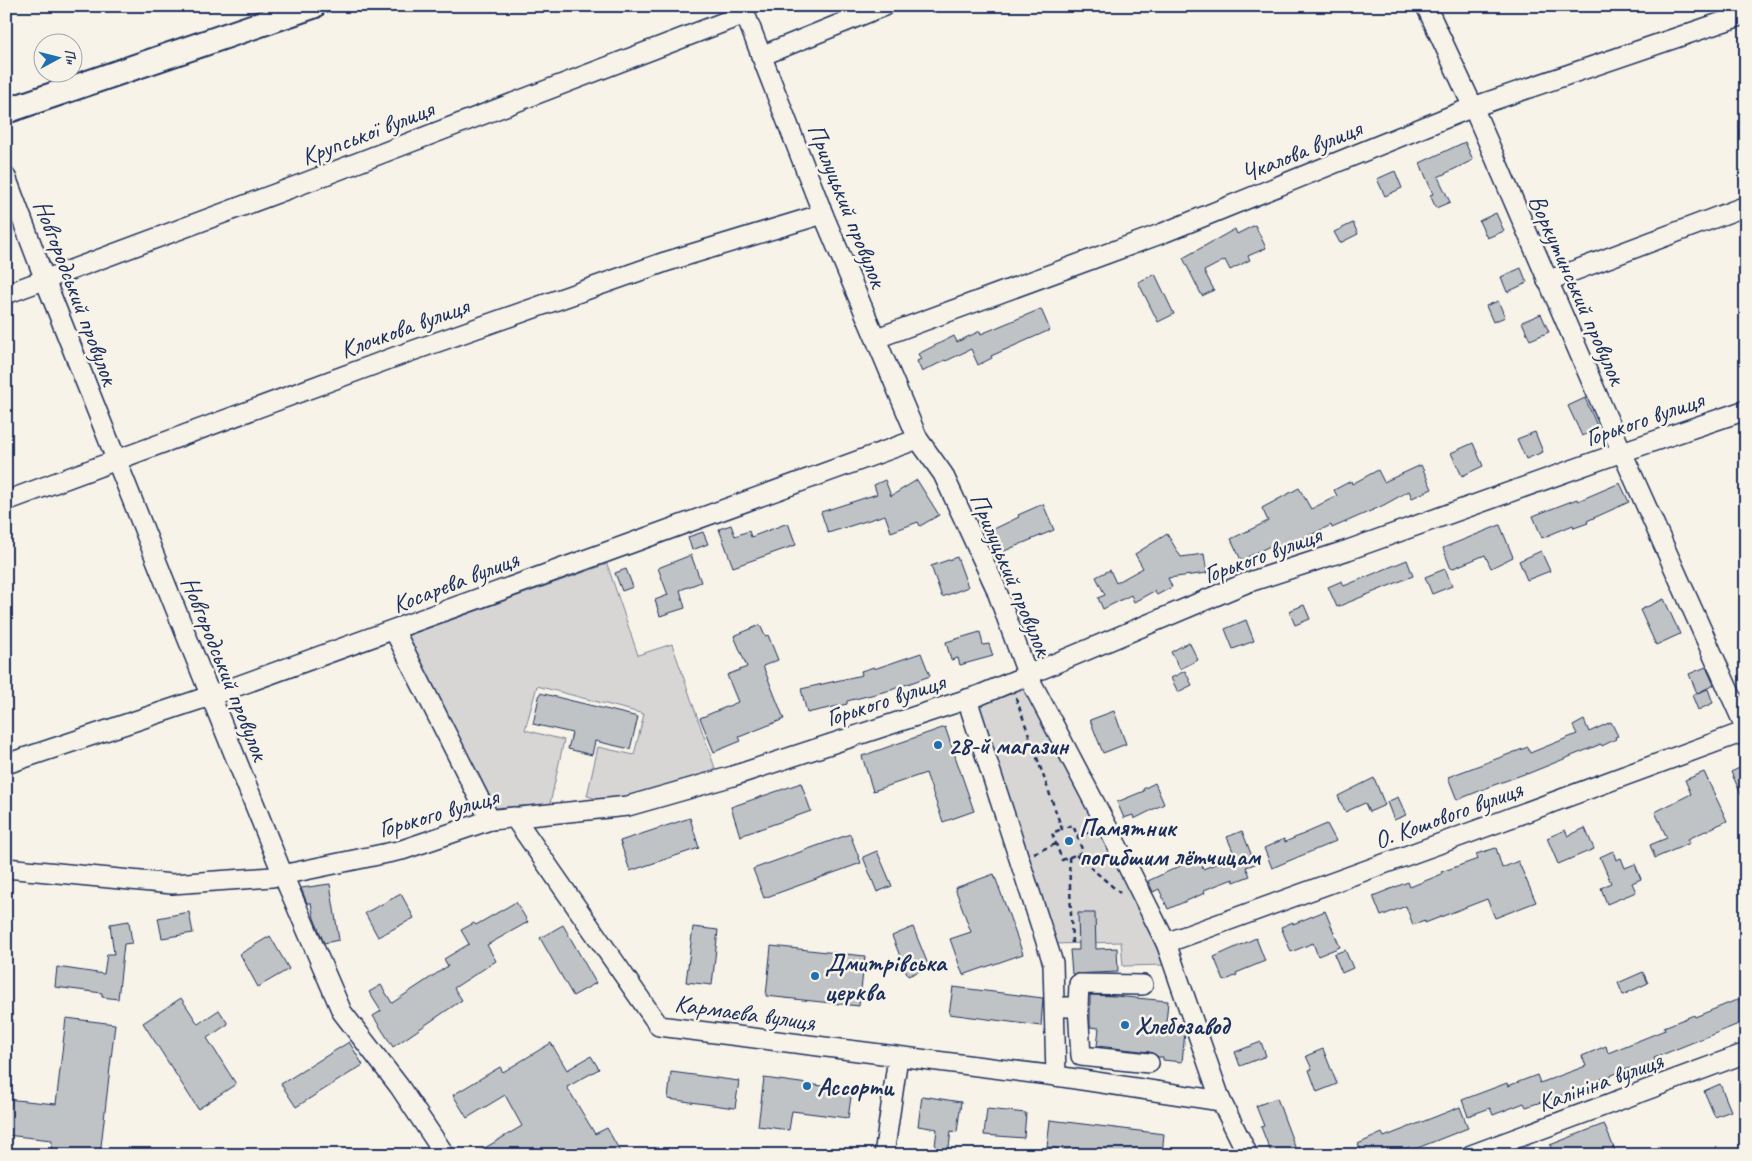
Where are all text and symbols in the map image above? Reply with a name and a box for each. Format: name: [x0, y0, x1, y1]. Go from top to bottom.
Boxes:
north arrow: [32, 32, 82, 82]
text: Пн: [61, 48, 80, 66]
street label: Крупської вулиця: [297, 92, 440, 173]
street label: Чкалова вулиця: [1237, 111, 1368, 190]
street label: Прилуцький провулок: [800, 119, 895, 294]
street label: Воркутинський провулок: [1521, 189, 1634, 391]
street label: Новгородський провулок: [26, 195, 127, 391]
street label: Клочкова вулиця: [336, 289, 475, 366]
street label: Горького вулиця: [1581, 383, 1710, 454]
street label: Прилуцький провулок: [962, 488, 1060, 662]
street label: Горького вулиця: [1199, 518, 1328, 591]
street label: Косарева вулиця: [388, 543, 524, 621]
street label: Новгородський провулок: [174, 572, 277, 767]
street label: Горького вулиця: [822, 665, 951, 734]
place label: 28-й магазин: [948, 730, 1070, 762]
marker: 28-й магазин: [932, 739, 944, 751]
street label: О. Кошового вулиця: [1370, 773, 1528, 857]
street label: Горького вулиця: [375, 780, 504, 845]
place label: Памятник погибшим лётчицам: [1079, 812, 1261, 873]
marker: Памятник погибшим лётчицам: [1063, 835, 1075, 847]
place label: Дмитрівська церква: [825, 947, 948, 1008]
marker: Дмитрівська церква: [809, 970, 821, 982]
street label: Кармаєва вулиця: [673, 987, 818, 1039]
place label: Хлебозавод: [1135, 1010, 1231, 1042]
marker: Хлебозавод: [1119, 1019, 1131, 1031]
street label: Калініна вулиця: [1533, 1044, 1668, 1119]
place label: Ассорти: [817, 1071, 896, 1103]
marker: Ассорти: [801, 1080, 813, 1092]

